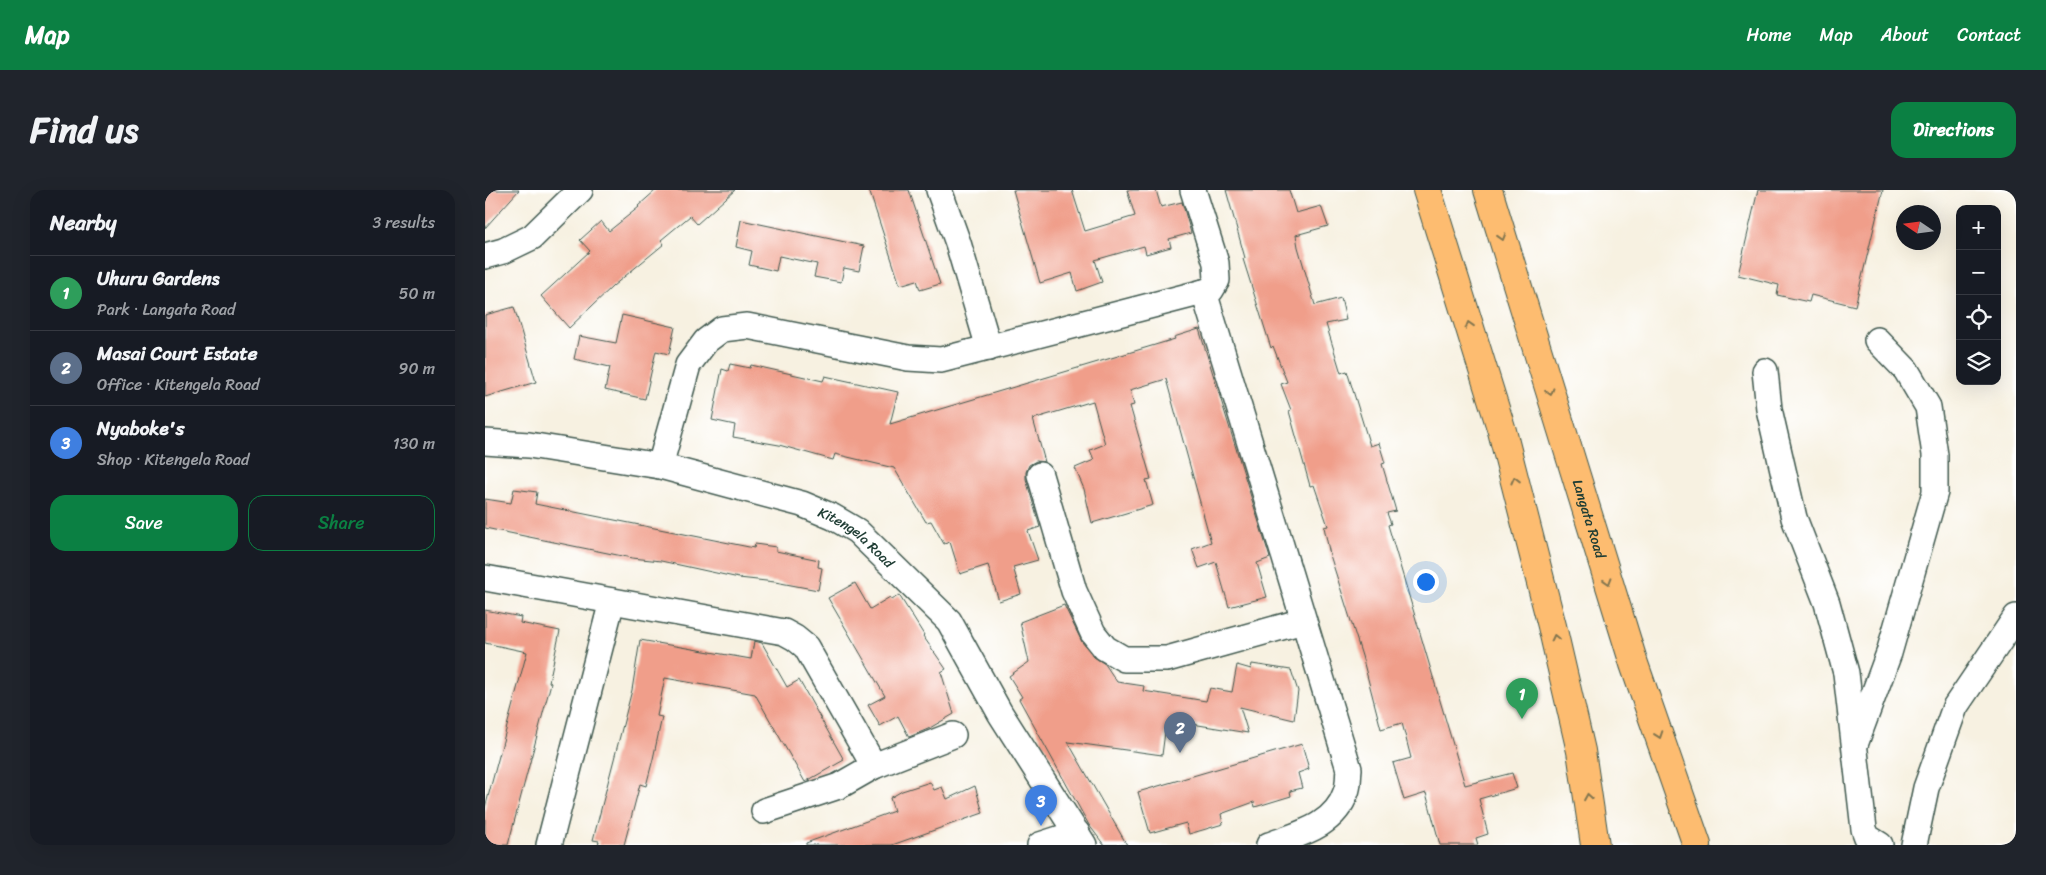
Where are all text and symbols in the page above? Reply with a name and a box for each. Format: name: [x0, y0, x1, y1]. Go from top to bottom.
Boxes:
text: Map: [25, 14, 69, 56]
text: Home: [1747, 19, 1792, 51]
text: Map: [1820, 19, 1853, 51]
text: About: [1881, 19, 1929, 51]
text: Contact: [1957, 19, 2021, 51]
text: Find us: [30, 99, 138, 161]
button: Directions: [1891, 102, 2016, 158]
text: Nearby: [50, 204, 116, 242]
north arrow: [1896, 205, 1941, 250]
map controls: [1956, 205, 2001, 385]
button: +: [1956, 205, 2001, 250]
text: 3 results: [372, 208, 435, 237]
one-way arrow: [1497, 232, 1507, 240]
button: −: [1956, 250, 2001, 295]
text: Uhuru Gardens: [97, 262, 220, 295]
text: 1: [63, 279, 69, 308]
text: 50 m: [399, 279, 435, 308]
text: Park · Langata Road: [97, 295, 236, 324]
button: locate: [1956, 295, 2001, 340]
one-way arrow: [1464, 321, 1474, 329]
text: Masai Court Estate: [97, 337, 257, 370]
button: layers: [1956, 340, 2001, 385]
text: 2: [61, 354, 71, 383]
text: 90 m: [399, 354, 435, 383]
text: Office · Kitengela Road: [97, 370, 260, 399]
one-way arrow: [1545, 387, 1555, 396]
text: Nyaboke's: [97, 412, 184, 445]
text: 3: [62, 429, 70, 458]
text: 130 m: [393, 429, 435, 458]
text: Shop · Kitengela Road: [97, 445, 249, 474]
street label: Langata Road: [1565, 476, 1614, 563]
one-way arrow: [1510, 477, 1520, 485]
button: Save: [50, 495, 238, 551]
button: Share: [248, 495, 435, 551]
street label: Kitengela Road: [814, 500, 902, 575]
your location: [1413, 569, 1439, 595]
one-way arrow: [1603, 576, 1613, 584]
one-way arrow: [1550, 633, 1561, 642]
pin: 1: [1506, 678, 1538, 719]
pin: 2: [1164, 712, 1196, 753]
one-way arrow: [1653, 730, 1663, 739]
pin: 3: [1025, 785, 1057, 826]
one-way arrow: [1583, 792, 1594, 800]

